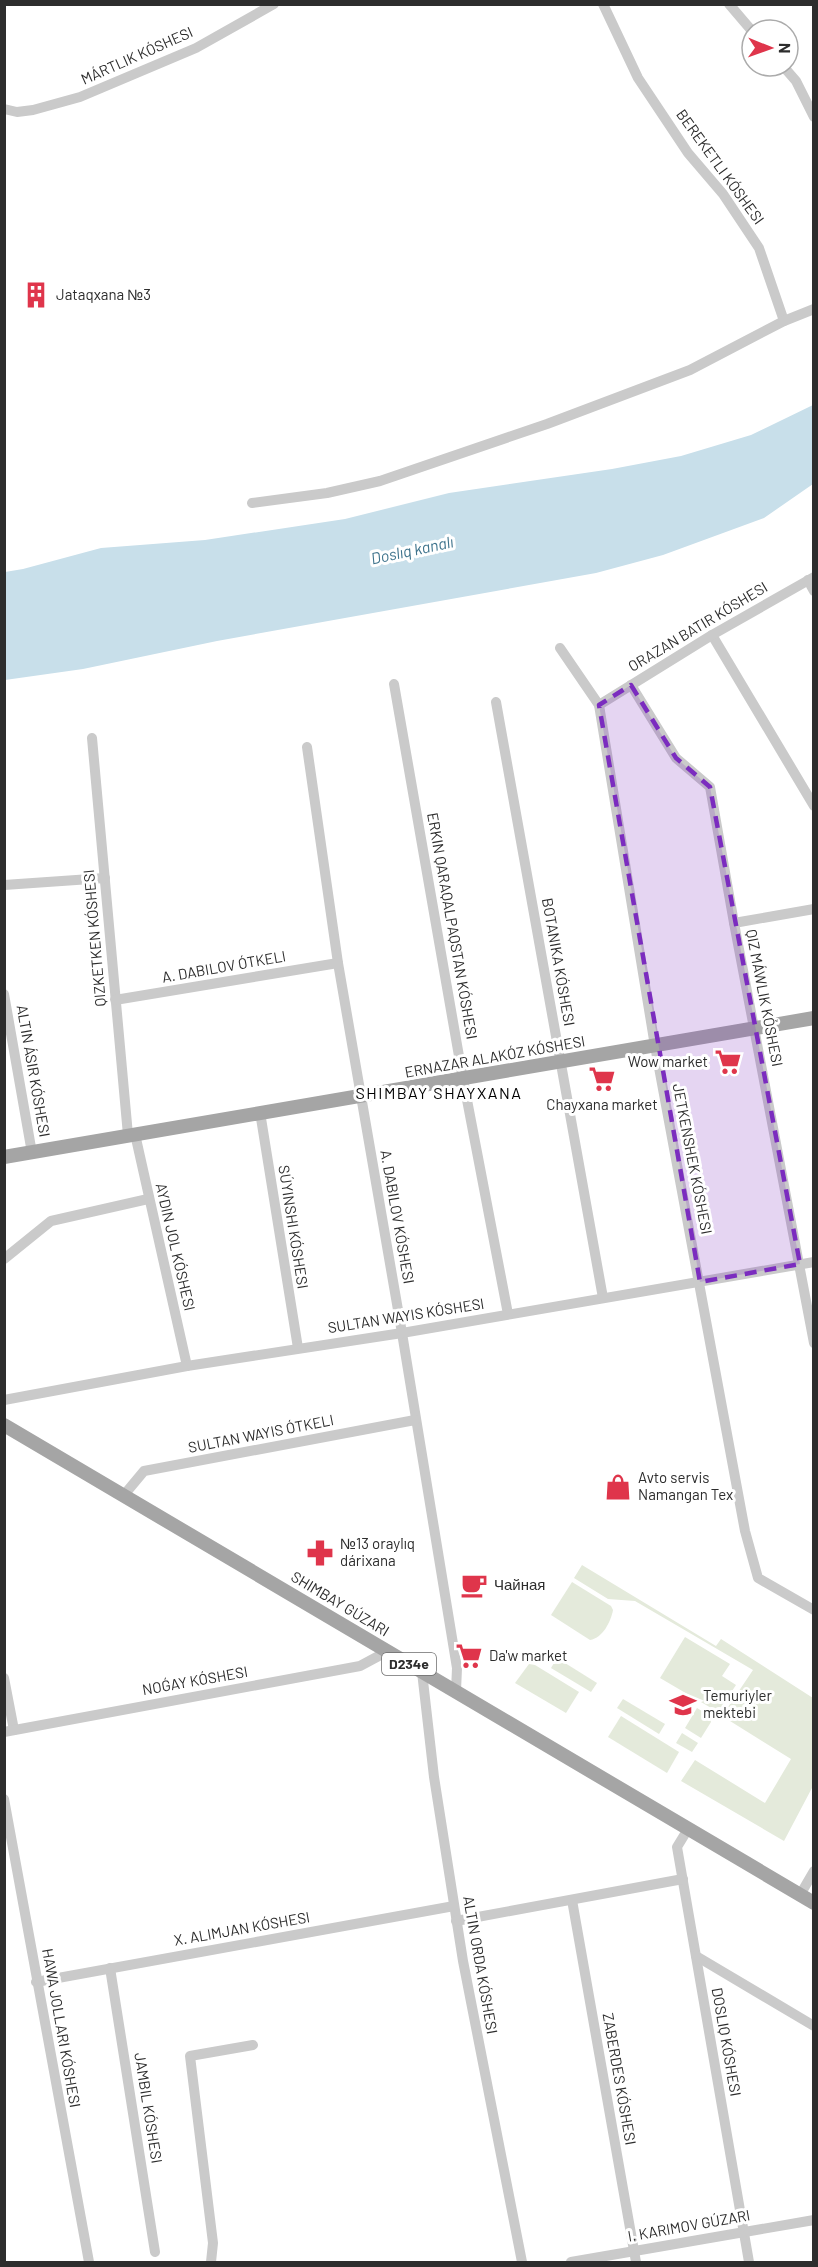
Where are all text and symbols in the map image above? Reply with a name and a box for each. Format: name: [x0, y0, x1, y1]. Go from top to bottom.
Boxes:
north arrow: [740, 18, 800, 78]
street label: MÁRTLIK KÓSHESI: [78, 22, 195, 88]
text: N: [776, 43, 795, 54]
street label: BEREKETLI KÓSHESI: [673, 105, 769, 227]
building icon: Jataqxana №3: [21, 280, 51, 310]
place label: Jataqxana №3: [56, 285, 151, 303]
water label: Doslıq kanalı: [369, 532, 455, 568]
street label: ORAZAN BATIR KÓSHESI: [625, 577, 770, 675]
street label: ERKIN QARAQALPAQSTAN KÓSHESI: [424, 811, 482, 1041]
street label: QIZKETKEN KÓSHESI: [79, 869, 109, 1007]
street label: BOTANIKA KÓSHESI: [539, 896, 579, 1027]
street label: QIZ MÁWLIK KÓSHESI: [743, 928, 787, 1068]
street label: A. DABILOV ÓTKELI: [160, 946, 287, 986]
street label: ALTIN ÁSIR KÓSHESI: [14, 1003, 54, 1138]
street label: ERNAZAR ALAKÓZ KÓSHESI: [403, 1031, 586, 1081]
supermarket icon: Wow market: [713, 1047, 743, 1077]
place label: Wow market: [628, 1052, 708, 1070]
supermarket icon: Chayxana market: [587, 1064, 617, 1094]
street label: JETKENSHEK KÓSHESI: [670, 1082, 716, 1236]
district label: SHIMBAY SHAYXANA: [355, 1083, 523, 1102]
place label: Chayxana market: [546, 1095, 658, 1113]
street label: A. DABILOV KÓSHESI: [377, 1148, 419, 1285]
street label: SÚYINSHI KÓSHESI: [275, 1164, 313, 1290]
street label: AYDIN JOL KÓSHESI: [153, 1181, 199, 1312]
street label: SULTAN WAYIS KÓSHESI: [326, 1294, 485, 1336]
street label: SULTAN WAYIS ÓTKELI: [186, 1410, 335, 1456]
place label: Avto servis Namangan Tex: [638, 1468, 733, 1503]
shop icon: Avto servis Namangan Tex: [603, 1472, 633, 1502]
place label: №13 oraylıq dárixana: [340, 1534, 415, 1569]
pharmacy icon: №13 oraylıq dárixana: [305, 1538, 335, 1568]
street label: SHIMBAY GÚZARI: [288, 1567, 393, 1639]
cafe icon: Чайная: [459, 1570, 489, 1600]
place label: Чайная: [494, 1575, 545, 1593]
supermarket icon: Da'w market: [454, 1641, 484, 1671]
place label: Da'w market: [489, 1646, 567, 1664]
road number: D234e: [382, 1653, 436, 1675]
street label: NOǴAY KÓSHESI: [141, 1662, 249, 1698]
place label: Temuriyler mektebi: [703, 1686, 773, 1721]
school or university icon: Temuriyler mektebi: [668, 1690, 698, 1720]
street label: ALTIN ORDA KÓSHESI: [460, 1894, 502, 2035]
street label: X. ALIMJAN KÓSHESI: [172, 1907, 311, 1949]
street label: HAWA JOLLARI KÓSHESI: [39, 1947, 85, 2109]
street label: DOSLIQ KÓSHESI: [709, 1986, 745, 2098]
street label: ZABERDES KÓSHESI: [600, 2011, 640, 2146]
street label: JAMBIL KÓSHESI: [131, 2051, 167, 2164]
street label: I. KARIMOV GÚZARI: [626, 2205, 751, 2245]

